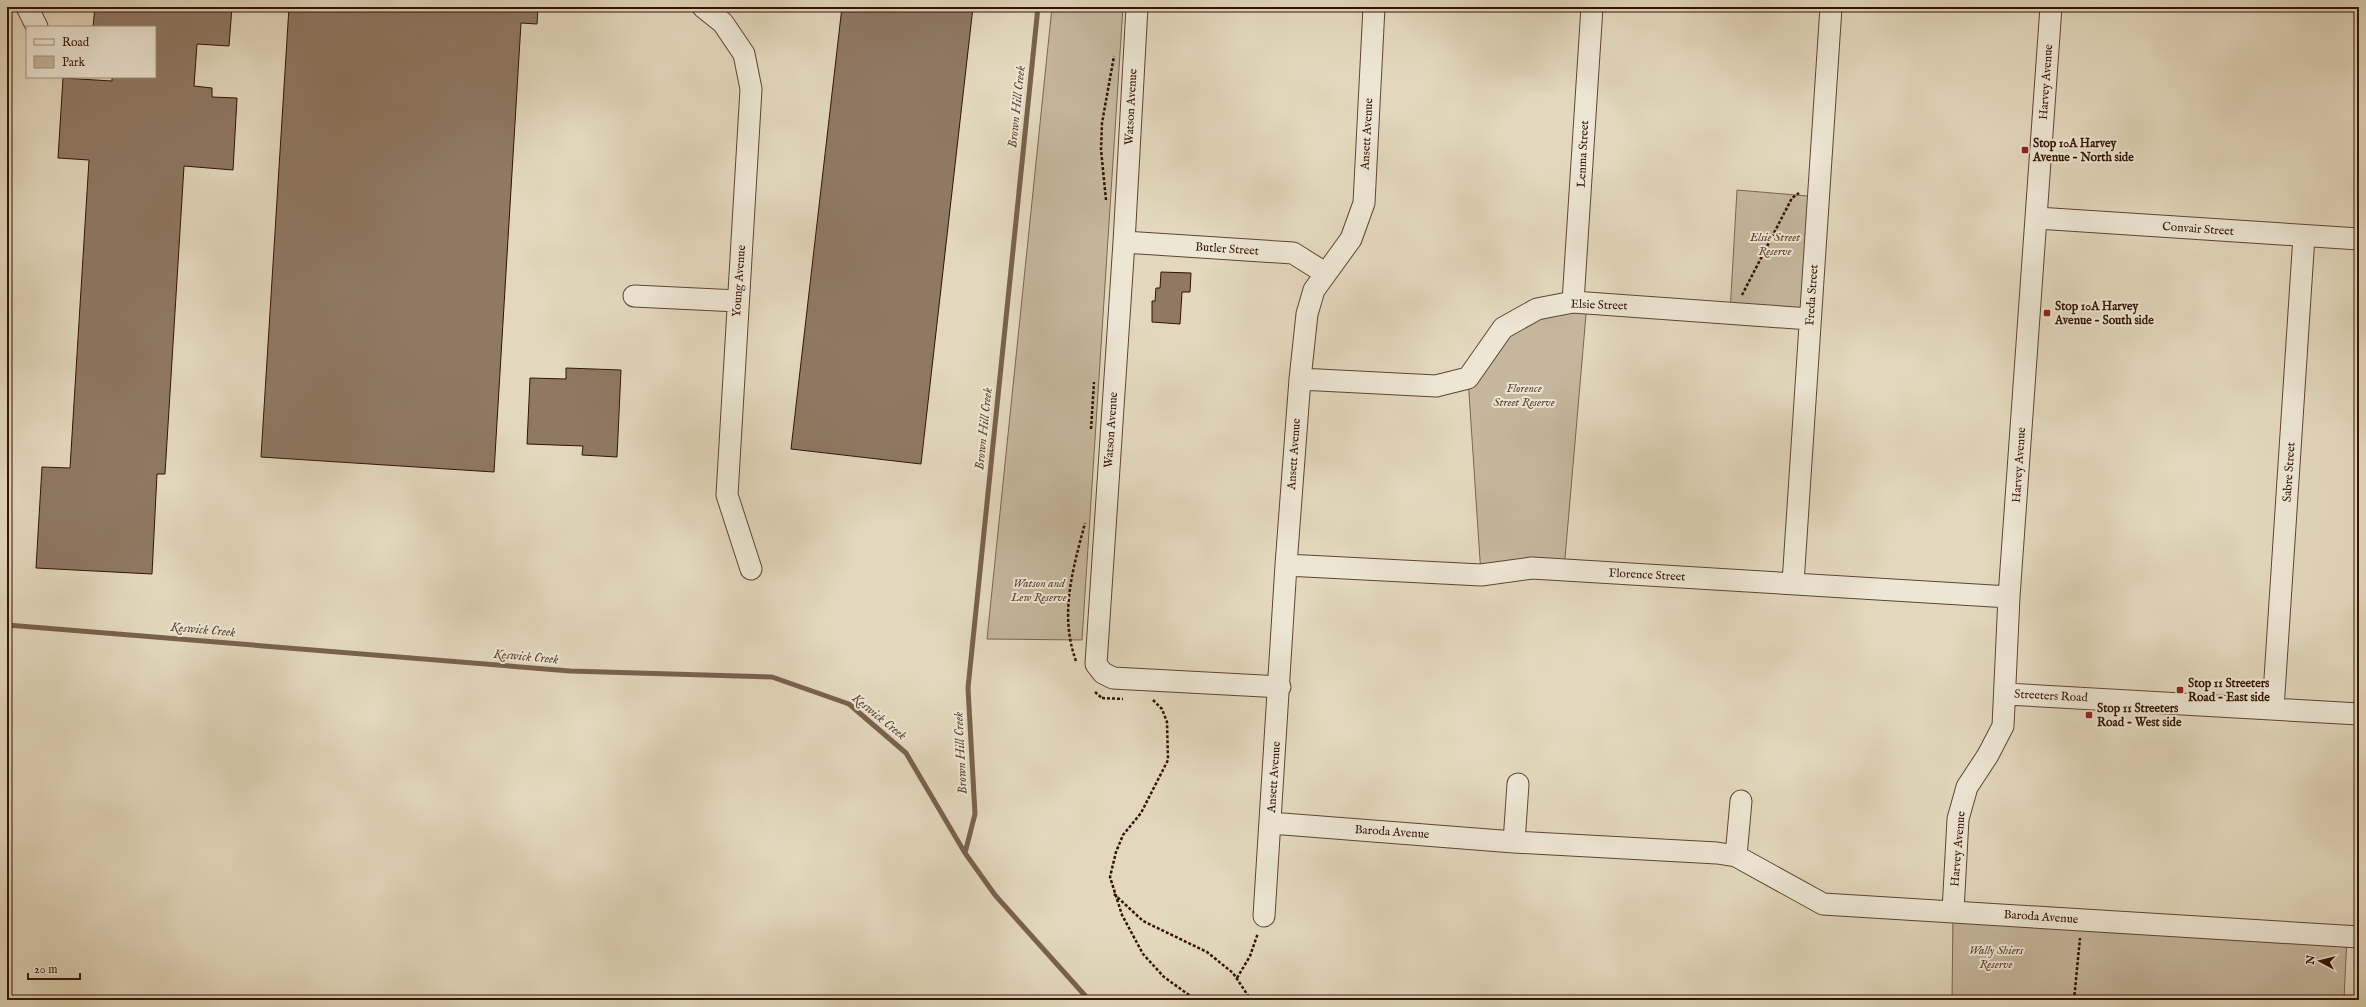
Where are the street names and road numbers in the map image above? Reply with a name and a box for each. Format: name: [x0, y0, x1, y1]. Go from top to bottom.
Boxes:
street label: Harvey Avenue: [2036, 43, 2056, 120]
street label: Watson Avenue: [1122, 68, 1141, 146]
street label: Ansett Avenue: [1358, 97, 1376, 171]
street label: Lenma Street: [1574, 120, 1592, 188]
street label: Convair Street: [2162, 219, 2234, 239]
street label: Butler Street: [1195, 239, 1259, 259]
street label: Young Avenue: [729, 244, 749, 318]
street label: Freda Street: [1802, 264, 1822, 326]
street label: Elsie Street: [1570, 297, 1628, 313]
street label: Watson Avenue: [1101, 391, 1121, 469]
street label: Ansett Avenue: [1284, 417, 1304, 491]
street label: Harvey Avenue: [2009, 426, 2029, 503]
street label: Sabre Street: [2279, 442, 2299, 502]
street label: Florence Street: [1608, 566, 1686, 584]
street label: Streeters Road: [2014, 687, 2089, 705]
street label: Ansett Avenue: [1264, 740, 1284, 814]
street label: Harvey Avenue: [1947, 810, 1969, 887]
street label: Baroda Avenue: [1354, 822, 1430, 842]
street label: Baroda Avenue: [2003, 907, 2079, 927]

